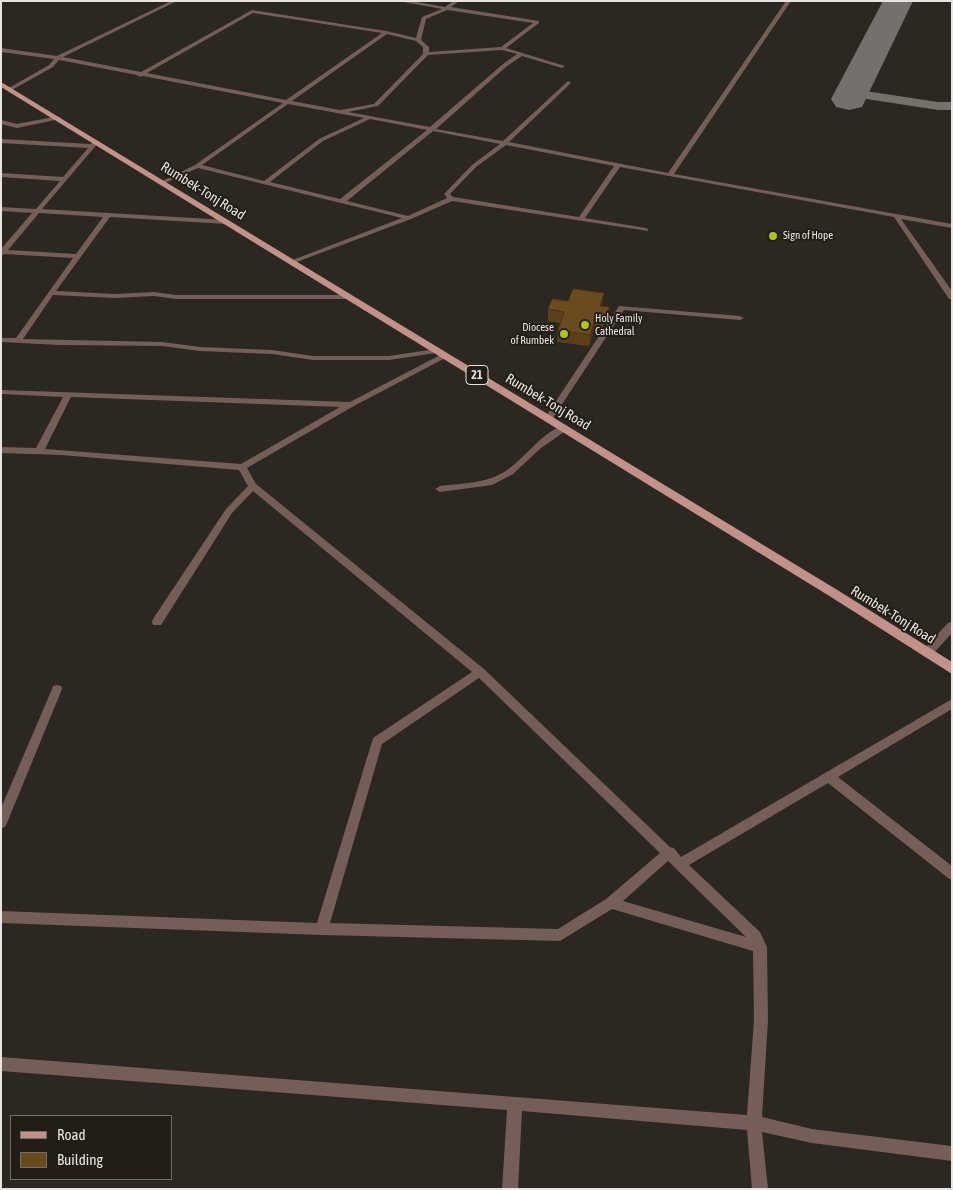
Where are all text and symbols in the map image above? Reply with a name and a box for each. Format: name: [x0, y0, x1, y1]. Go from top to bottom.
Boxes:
street label: Rumbek-Tonj Road: [158, 158, 248, 224]
place label: Sign of Hope: [783, 229, 833, 243]
marker: Sign of Hope: [767, 230, 779, 242]
place label: Holy Family Cathedral: [595, 312, 643, 338]
marker: Holy Family Cathedral: [579, 319, 591, 331]
place label: Diocese of Rumbek: [511, 321, 554, 347]
marker: Diocese of Rumbek: [558, 328, 570, 340]
road number: 21: [466, 366, 488, 384]
street label: Rumbek-Tonj Road: [502, 370, 594, 434]
street label: Rumbek-Tonj Road: [848, 582, 938, 648]
legend: [10, 1115, 172, 1180]
text: Road: [57, 1126, 86, 1143]
text: Building: [57, 1151, 103, 1168]

